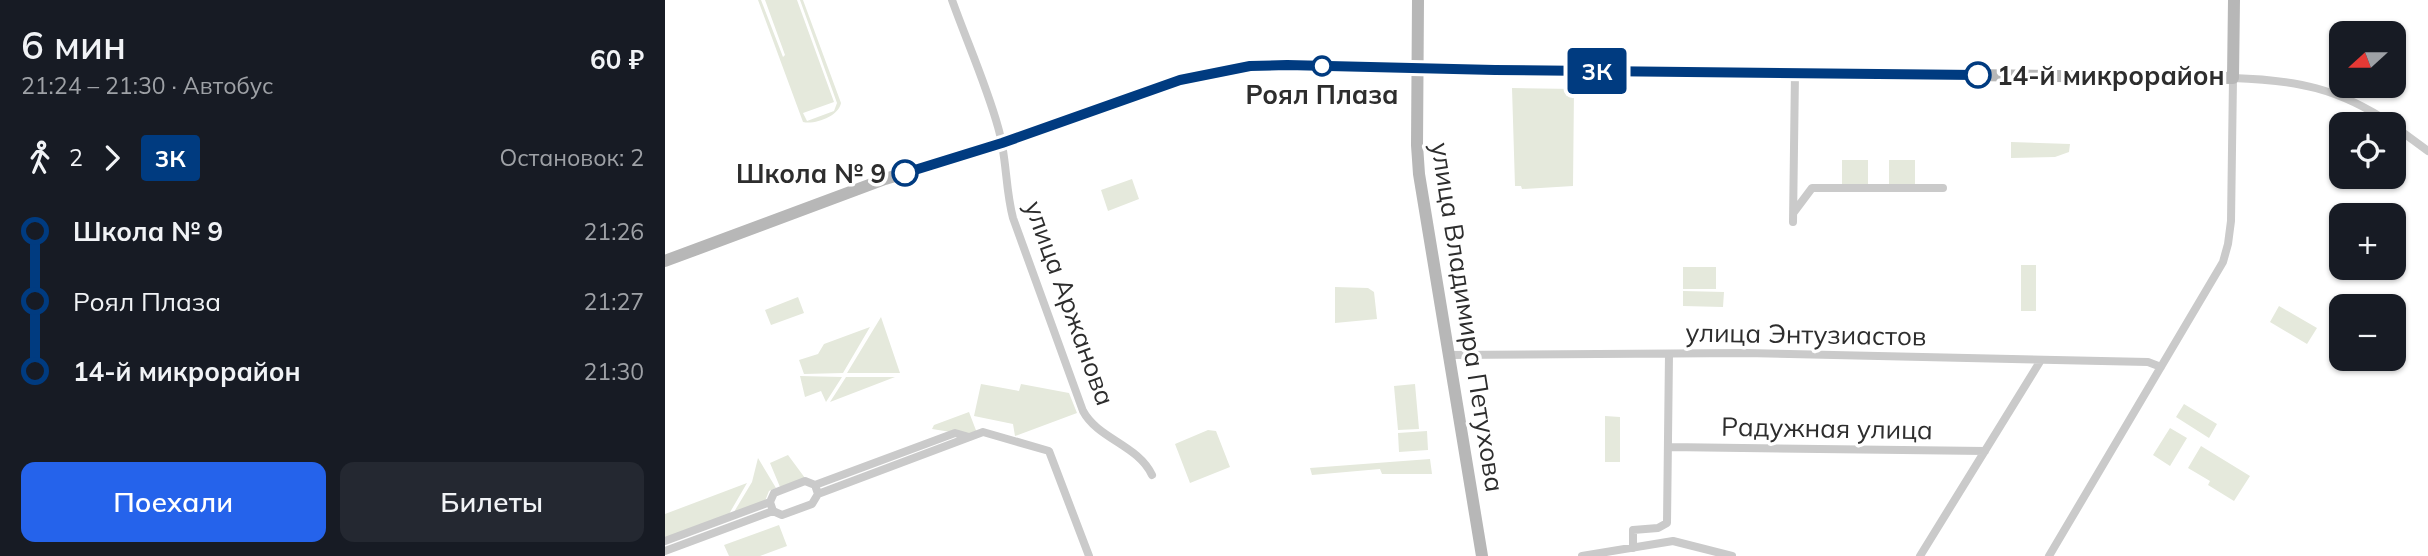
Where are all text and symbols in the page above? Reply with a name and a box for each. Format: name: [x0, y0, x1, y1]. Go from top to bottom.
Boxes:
text: 6 мин: [21, 21, 126, 69]
north arrow: [2329, 21, 2406, 98]
map controls: [2329, 21, 2406, 371]
text: 60 ₽: [590, 43, 644, 76]
line badge: 3К: [1565, 48, 1629, 94]
marker: Роял Плаза: [1312, 56, 1332, 76]
text: 3К: [1582, 56, 1612, 86]
place label: 14-й микрорайон: [1997, 59, 2225, 92]
marker: 14-й микрорайон: [1965, 62, 1991, 88]
text: 21:24 – 21:30 · Автобус: [21, 71, 274, 100]
place label: Роял Плаза: [1245, 78, 1399, 111]
button: locate: [2329, 112, 2406, 189]
icon: walk: [21, 139, 59, 177]
icon: forward: [93, 139, 131, 177]
street label: улица Владимира Петухова: [1424, 140, 1512, 494]
text: 2: [69, 143, 83, 172]
text: 3К: [155, 143, 186, 173]
text: Остановок: 2: [499, 143, 644, 172]
place label: Школа № 9: [736, 157, 886, 190]
marker: Школа № 9: [892, 160, 918, 186]
street label: улица Аржанова: [1018, 196, 1122, 410]
button: +: [2329, 203, 2406, 280]
text: Школа № 9: [73, 215, 223, 248]
text: 21:26: [584, 217, 644, 246]
text: Роял Плаза: [73, 285, 221, 318]
text: 21:27: [584, 287, 644, 316]
button: −: [2329, 294, 2406, 371]
street label: улица Энтузиастов: [1685, 315, 1927, 353]
text: 14-й микрорайон: [73, 355, 301, 388]
text: 21:30: [584, 357, 644, 386]
street label: Радужная улица: [1721, 410, 1933, 446]
button: Поехали: [21, 462, 326, 542]
button: Билеты: [340, 462, 644, 542]

